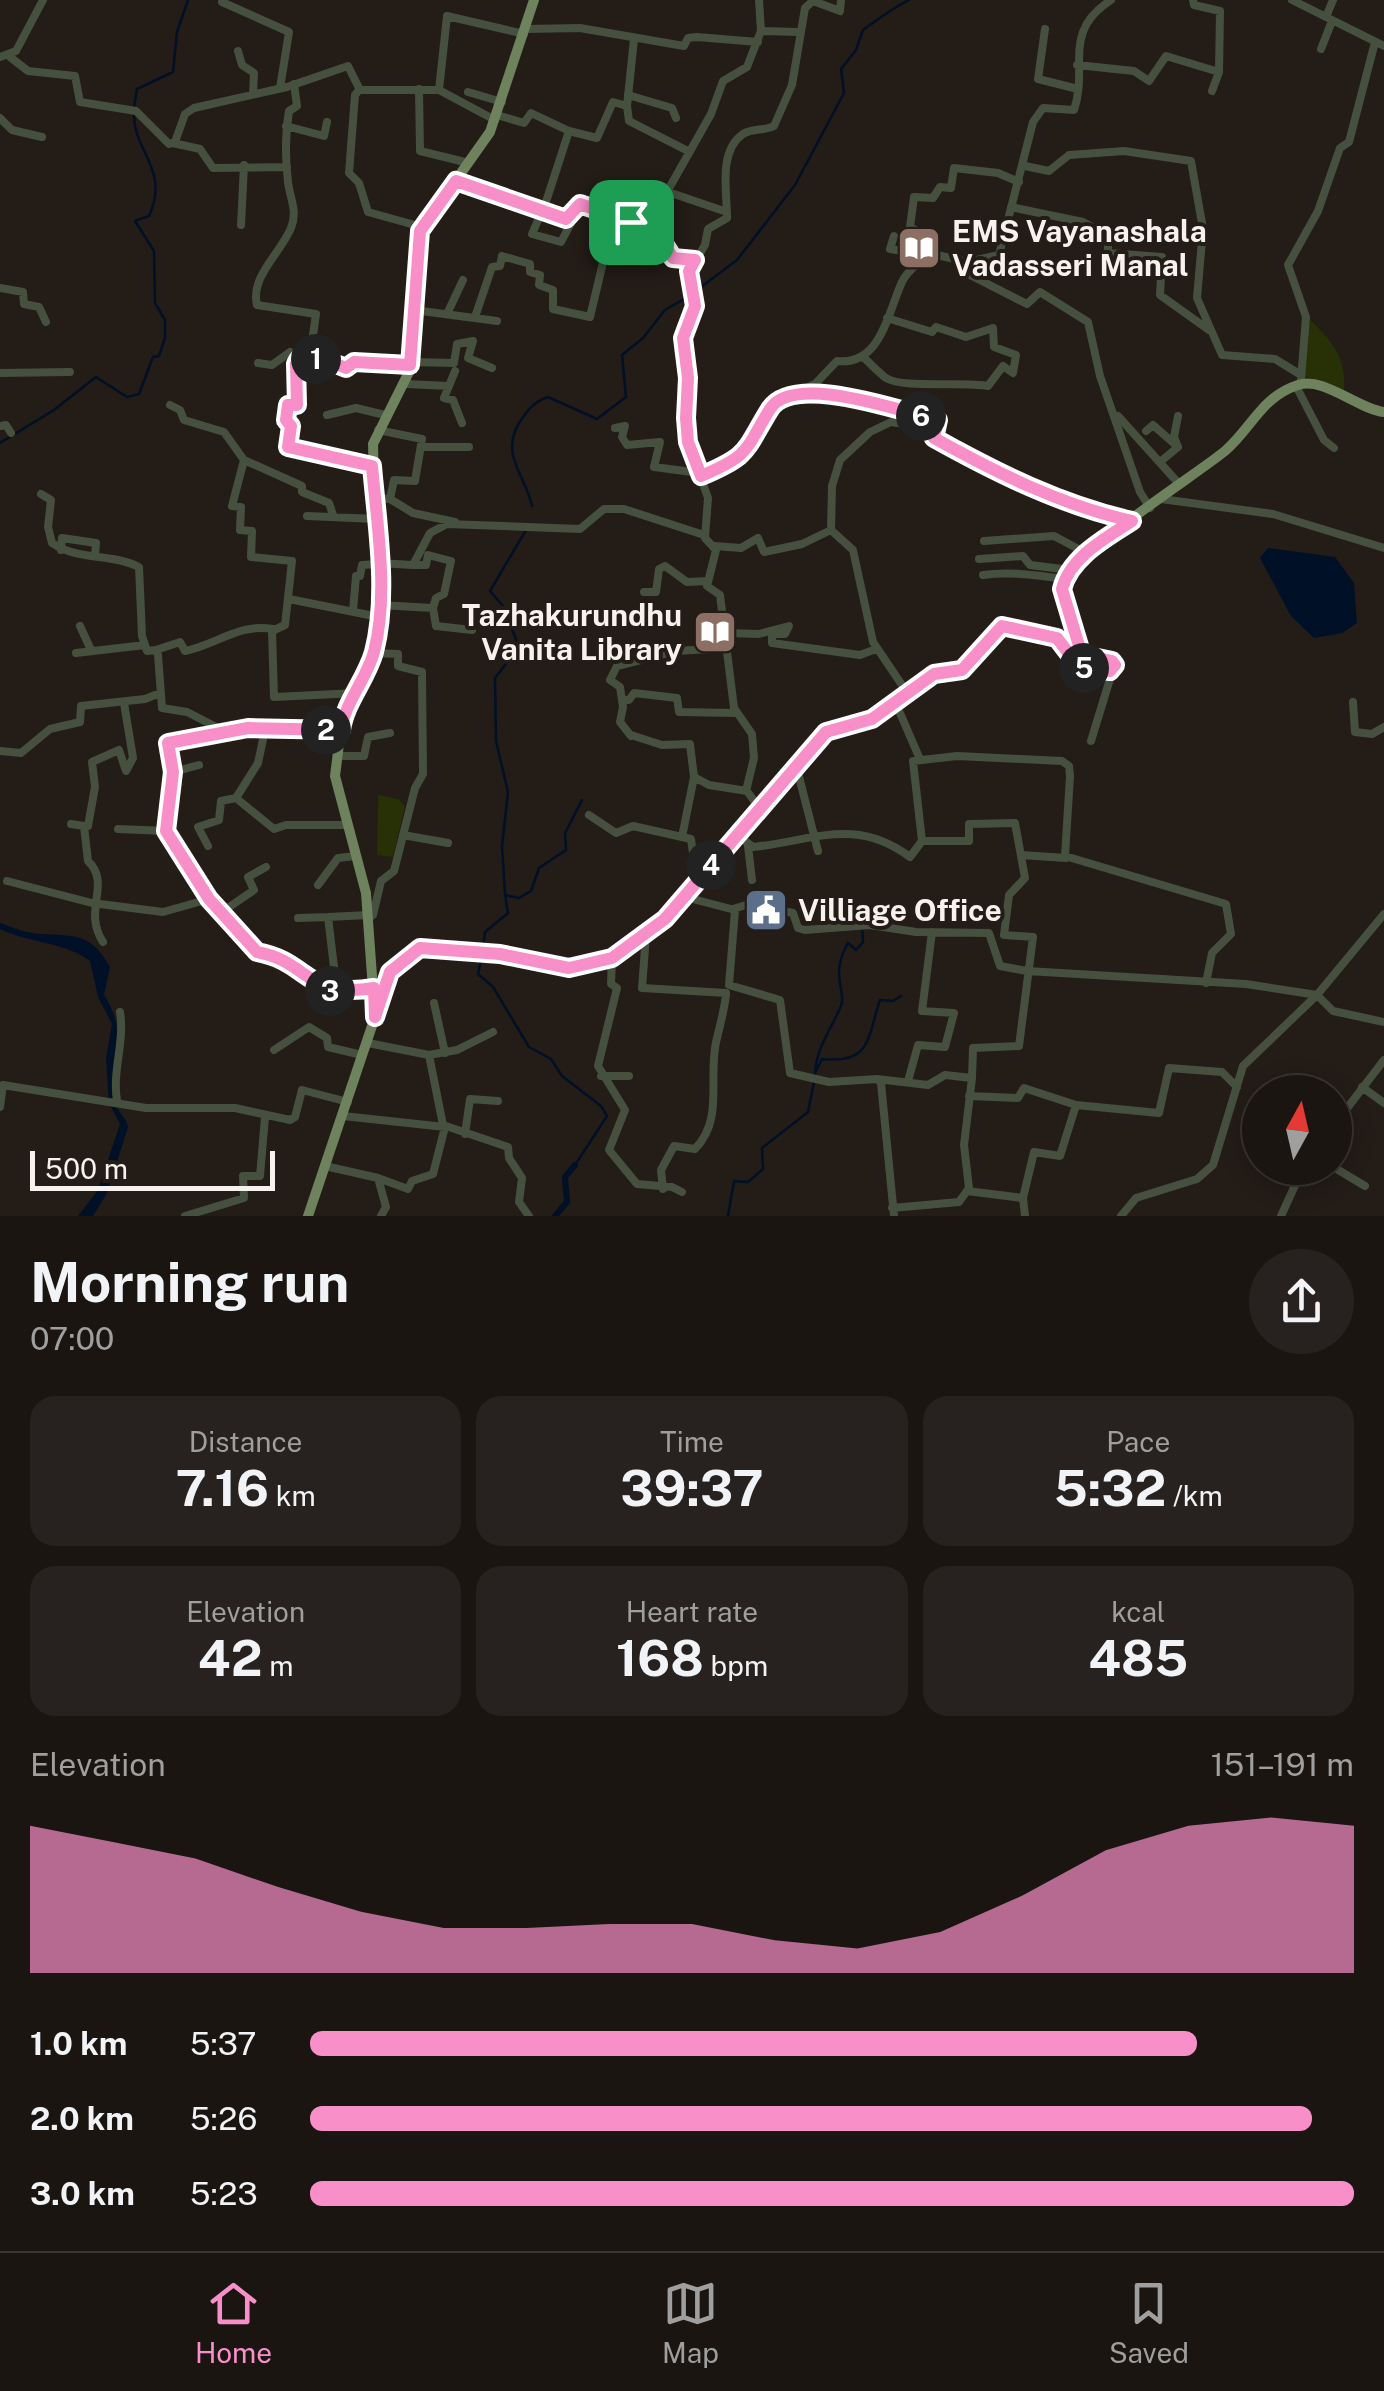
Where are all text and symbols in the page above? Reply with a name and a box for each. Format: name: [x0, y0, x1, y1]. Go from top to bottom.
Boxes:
pin: [589, 180, 674, 265]
icon: arrive: [604, 195, 659, 250]
place label: EMS Vayanashala Vadasseri Manal: [952, 213, 1207, 283]
library icon: EMS Vayanashala Vadasseri Manal: [896, 225, 942, 271]
pin: 1: [291, 334, 341, 384]
text: 1: [310, 342, 322, 375]
pin: 6: [896, 391, 946, 441]
text: 6: [912, 399, 930, 432]
place label: Tazhakurundhu Vanita Library: [462, 597, 682, 667]
library icon: Tazhakurundhu Vanita Library: [692, 609, 738, 655]
pin: 5: [1059, 643, 1109, 693]
text: 5: [1075, 651, 1093, 684]
pin: 2: [301, 705, 351, 755]
text: 2: [317, 713, 335, 746]
pin: 4: [686, 840, 736, 890]
text: 4: [702, 848, 720, 881]
public building icon: Villiage Office: [743, 887, 789, 933]
place label: Villiage Office: [798, 892, 1002, 928]
pin: 3: [305, 966, 355, 1016]
text: 3: [321, 974, 339, 1007]
north arrow: [1242, 1075, 1352, 1185]
map controls: [1242, 1075, 1352, 1185]
scale bar: [30, 1146, 275, 1190]
text: 500 m: [45, 1152, 128, 1185]
button: share: [1249, 1249, 1354, 1354]
text: Morning run: [30, 1250, 349, 1314]
text: 07:00: [30, 1320, 114, 1357]
text: Distance: [189, 1425, 302, 1458]
text: Time: [660, 1425, 724, 1458]
text: Pace: [1106, 1425, 1170, 1458]
text: 7.16: [176, 1458, 269, 1517]
text: 39:37: [620, 1458, 764, 1517]
text: 5:32: [1054, 1458, 1166, 1517]
text: km: [269, 1479, 316, 1512]
text: /km: [1166, 1479, 1223, 1512]
text: Elevation: [186, 1595, 305, 1628]
text: Heart rate: [626, 1595, 758, 1628]
text: kcal: [1111, 1595, 1165, 1628]
text: 42: [198, 1628, 262, 1687]
text: 168: [616, 1628, 704, 1687]
text: 485: [1088, 1628, 1188, 1687]
text: m: [262, 1649, 293, 1682]
text: bpm: [704, 1649, 768, 1682]
text: Elevation: [30, 1746, 166, 1783]
text: 151–191 m: [1211, 1746, 1354, 1783]
text: 1.0 km: [30, 2025, 127, 2062]
text: 5:37: [190, 2025, 257, 2062]
text: 2.0 km: [30, 2100, 134, 2137]
text: 5:26: [190, 2100, 257, 2137]
text: 3.0 km: [30, 2175, 135, 2212]
text: 5:23: [190, 2175, 258, 2212]
tab: Home: [195, 2276, 272, 2369]
tab: Map: [662, 2276, 719, 2369]
tab: Saved: [1109, 2276, 1189, 2369]

